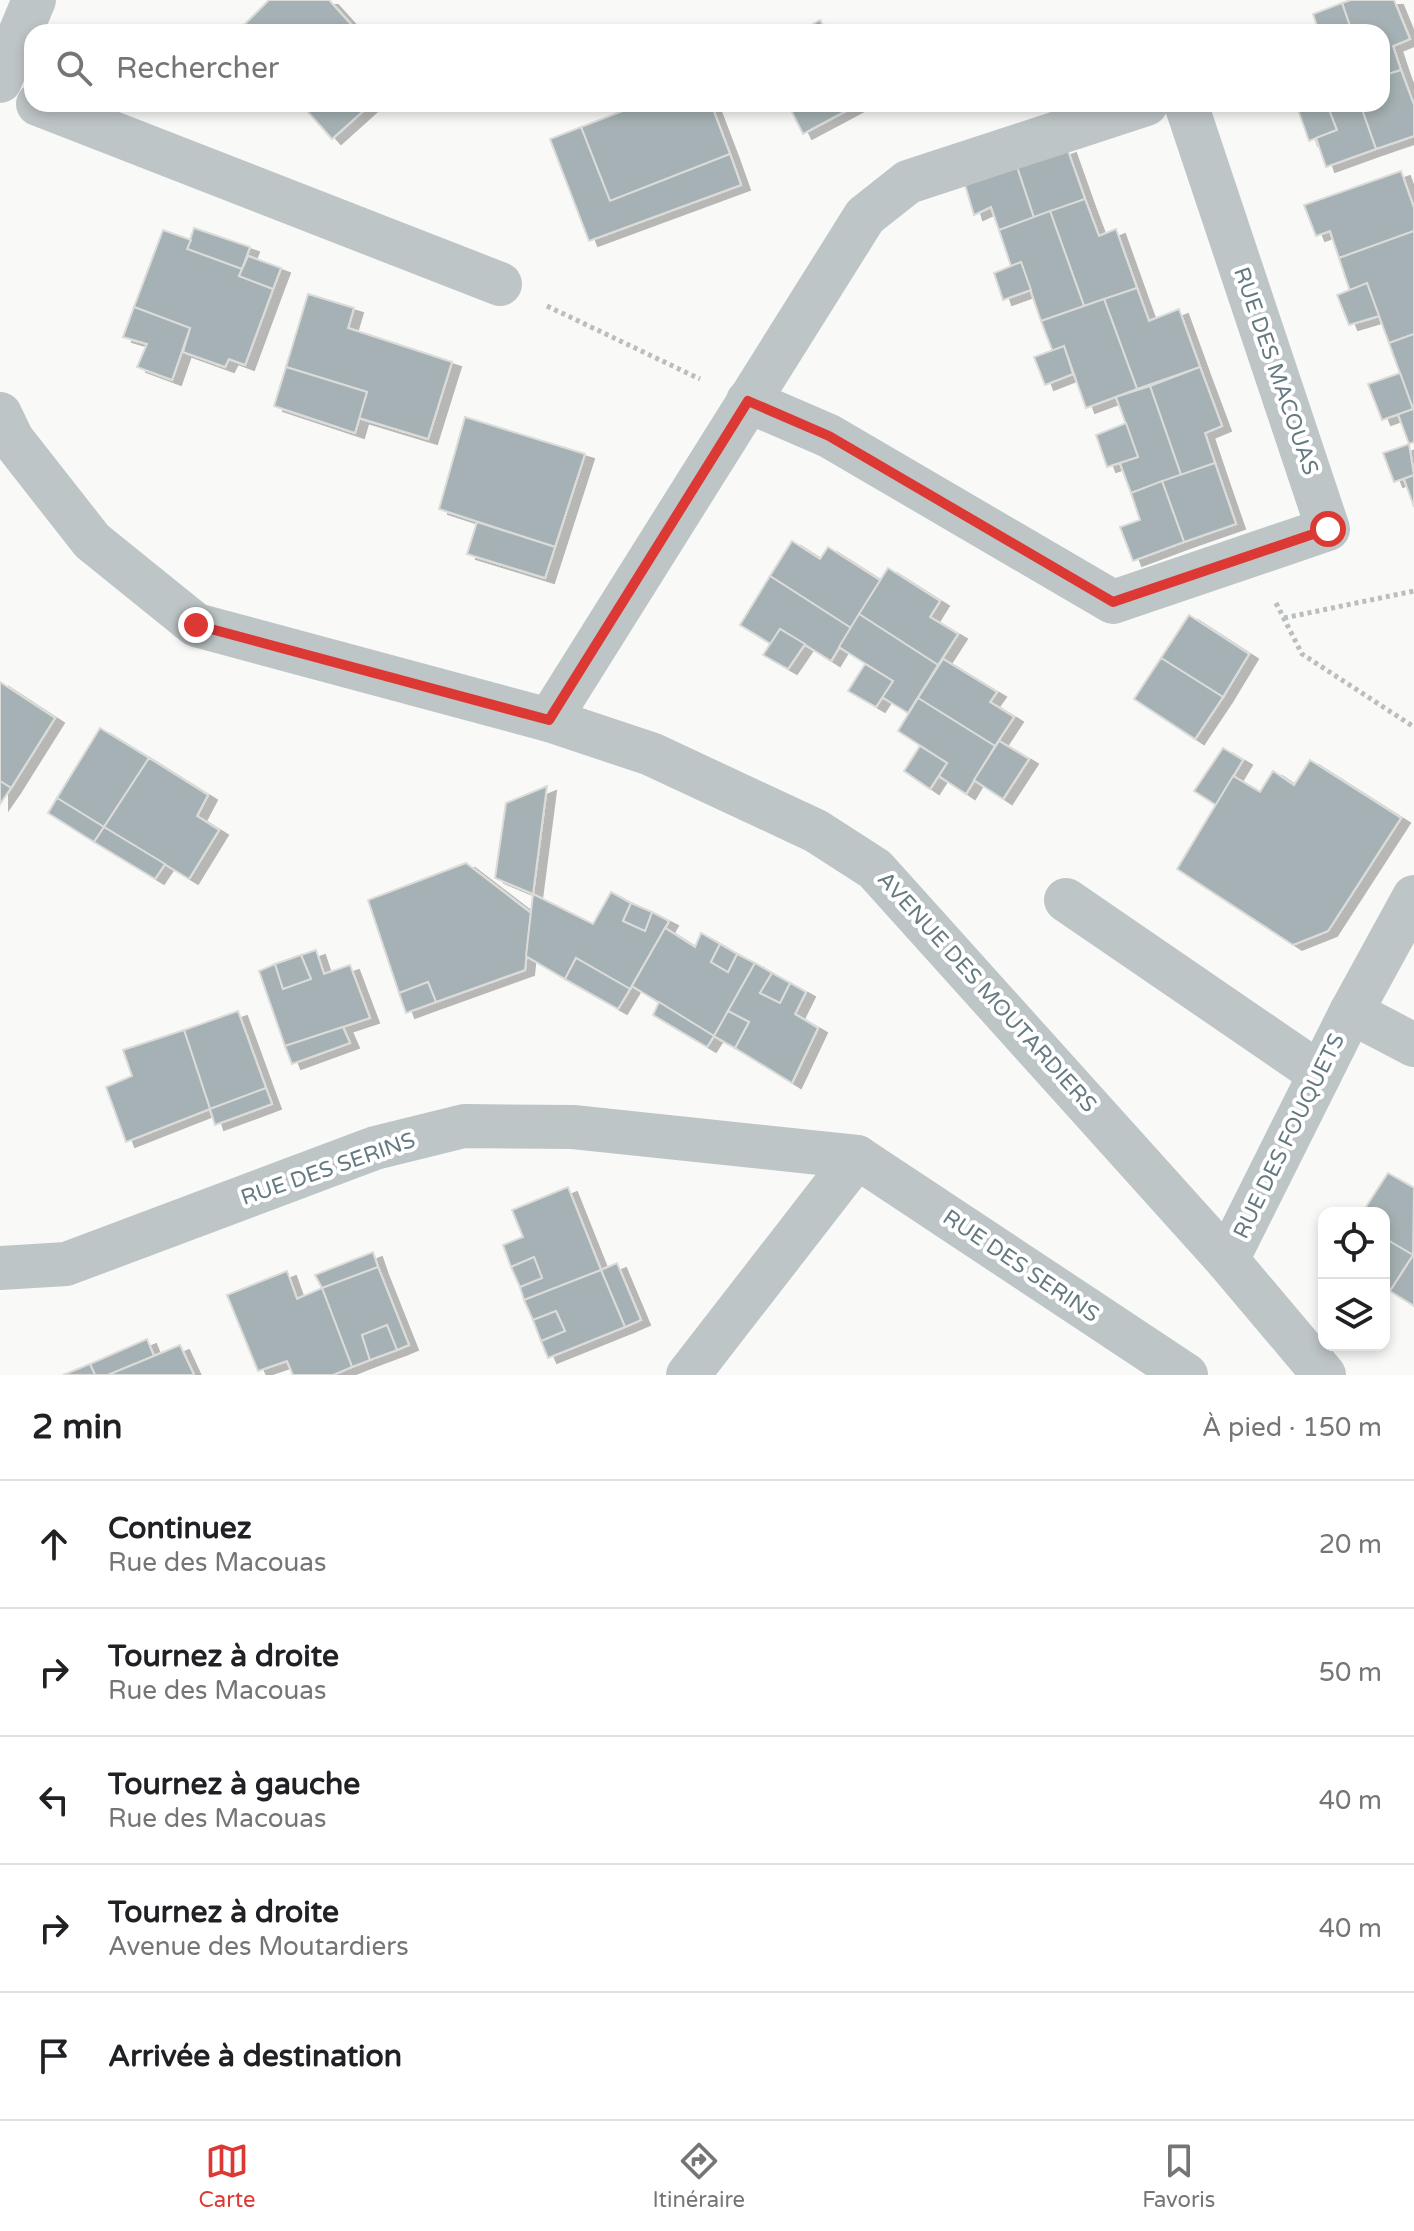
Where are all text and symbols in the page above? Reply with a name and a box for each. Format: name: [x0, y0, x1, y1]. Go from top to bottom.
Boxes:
search box: [24, 24, 1390, 112]
icon: search: [52, 46, 96, 90]
text: Rechercher: [116, 50, 279, 87]
street label: RUE DES MACOUAS: [1228, 264, 1324, 478]
route start: [1310, 511, 1346, 547]
route end: [178, 607, 214, 643]
street label: AVENUE DES MOUTARDIERS: [872, 866, 1102, 1118]
street label: RUE DES FOUQUETS: [1228, 1029, 1350, 1243]
street label: RUE DES SERINS: [237, 1127, 419, 1211]
street label: RUE DES SERINS: [938, 1204, 1104, 1328]
map controls: [1318, 1207, 1390, 1351]
button: locate: [1318, 1207, 1390, 1279]
button: layers: [1318, 1279, 1390, 1351]
text: 2 min: [32, 1407, 123, 1448]
text: À pied · 150 m: [1202, 1412, 1382, 1443]
text: Continuez: [108, 1510, 252, 1547]
icon: ahead: [32, 1522, 76, 1566]
text: 20 m: [1319, 1529, 1382, 1560]
text: Rue des Macouas: [108, 1547, 326, 1578]
text: Tournez à droite: [108, 1638, 339, 1675]
icon: right: [32, 1650, 76, 1694]
text: 50 m: [1319, 1657, 1382, 1688]
text: Rue des Macouas: [108, 1675, 326, 1706]
text: Tournez à gauche: [108, 1766, 360, 1803]
icon: left: [32, 1778, 76, 1822]
text: 40 m: [1319, 1785, 1382, 1816]
text: Rue des Macouas: [108, 1803, 326, 1834]
text: Tournez à droite: [108, 1894, 339, 1931]
icon: right: [32, 1906, 76, 1950]
text: 40 m: [1319, 1913, 1382, 1944]
text: Avenue des Moutardiers: [108, 1931, 409, 1962]
icon: arrive: [32, 2034, 76, 2078]
text: Arrivée à destination: [108, 2038, 402, 2075]
tab: Carte: [199, 2139, 255, 2213]
tab: Itinéraire: [652, 2139, 745, 2213]
tab: Favoris: [1142, 2139, 1215, 2213]

